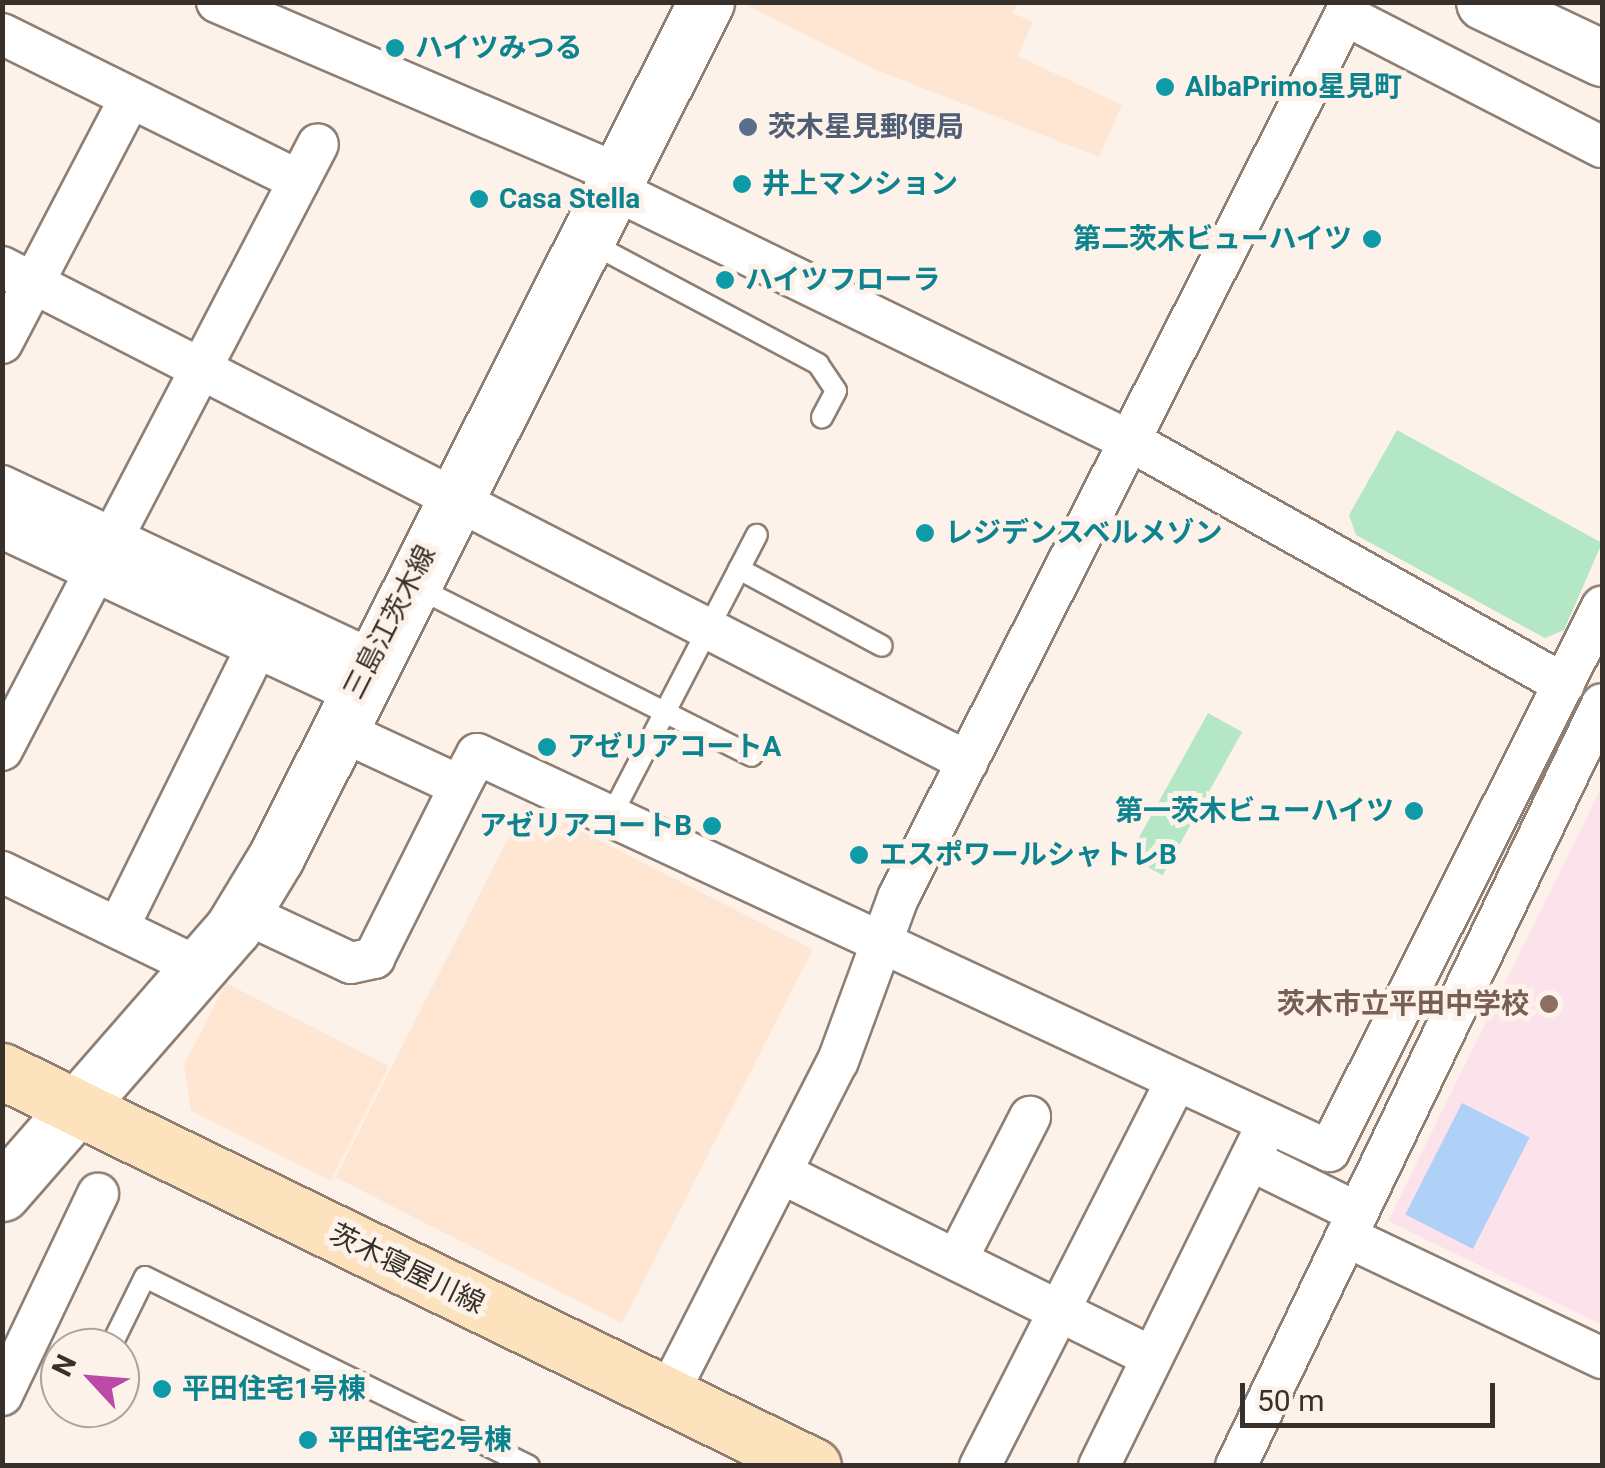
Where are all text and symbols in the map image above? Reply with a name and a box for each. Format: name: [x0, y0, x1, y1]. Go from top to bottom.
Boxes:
place label: ハイツみつる: [415, 31, 583, 65]
marker: ハイツみつる: [384, 37, 406, 59]
place label: AlbaPrimo星見町: [1185, 70, 1402, 104]
marker: AlbaPrimo星見町: [1154, 76, 1176, 98]
place label: 茨木星見郵便局: [768, 110, 964, 144]
marker: 茨木星見郵便局: [737, 116, 759, 138]
place label: 井上マンション: [762, 167, 958, 201]
marker: 井上マンション: [731, 173, 753, 195]
place label: Casa Stella: [499, 182, 640, 216]
marker: Casa Stella: [468, 188, 490, 210]
place label: 第二茨木ビューハイツ: [1072, 222, 1352, 256]
marker: 第二茨木ビューハイツ: [1361, 228, 1383, 250]
place label: ハイツフローラ: [745, 263, 941, 297]
marker: ハイツフローラ: [714, 269, 736, 291]
place label: レジデンスベルメゾン: [945, 516, 1225, 550]
marker: レジデンスベルメゾン: [914, 522, 936, 544]
street label: 三島江茨木線: [337, 540, 443, 704]
place label: アゼリアコートA: [567, 730, 782, 764]
marker: アゼリアコートA: [536, 736, 558, 758]
place label: 第一茨木ビューハイツ: [1114, 794, 1394, 828]
marker: 第一茨木ビューハイツ: [1403, 800, 1425, 822]
place label: アゼリアコートB: [478, 809, 692, 843]
marker: アゼリアコートB: [701, 815, 723, 837]
place label: エスポワールシャトレB: [879, 838, 1177, 872]
marker: エスポワールシャトレB: [848, 844, 870, 866]
place label: 茨木市立平田中学校: [1277, 987, 1529, 1021]
marker: 茨木市立平田中学校: [1538, 993, 1560, 1015]
street label: 茨木寝屋川線: [324, 1217, 490, 1321]
north arrow: [40, 1328, 140, 1428]
text: N: [45, 1349, 84, 1382]
scale bar: [1245, 1363, 1500, 1425]
place label: 平田住宅1号棟: [182, 1372, 366, 1406]
marker: 平田住宅1号棟: [151, 1378, 173, 1400]
text: 50 m: [1257, 1383, 1324, 1418]
place label: 平田住宅2号棟: [328, 1423, 512, 1457]
marker: 平田住宅2号棟: [297, 1429, 319, 1451]

